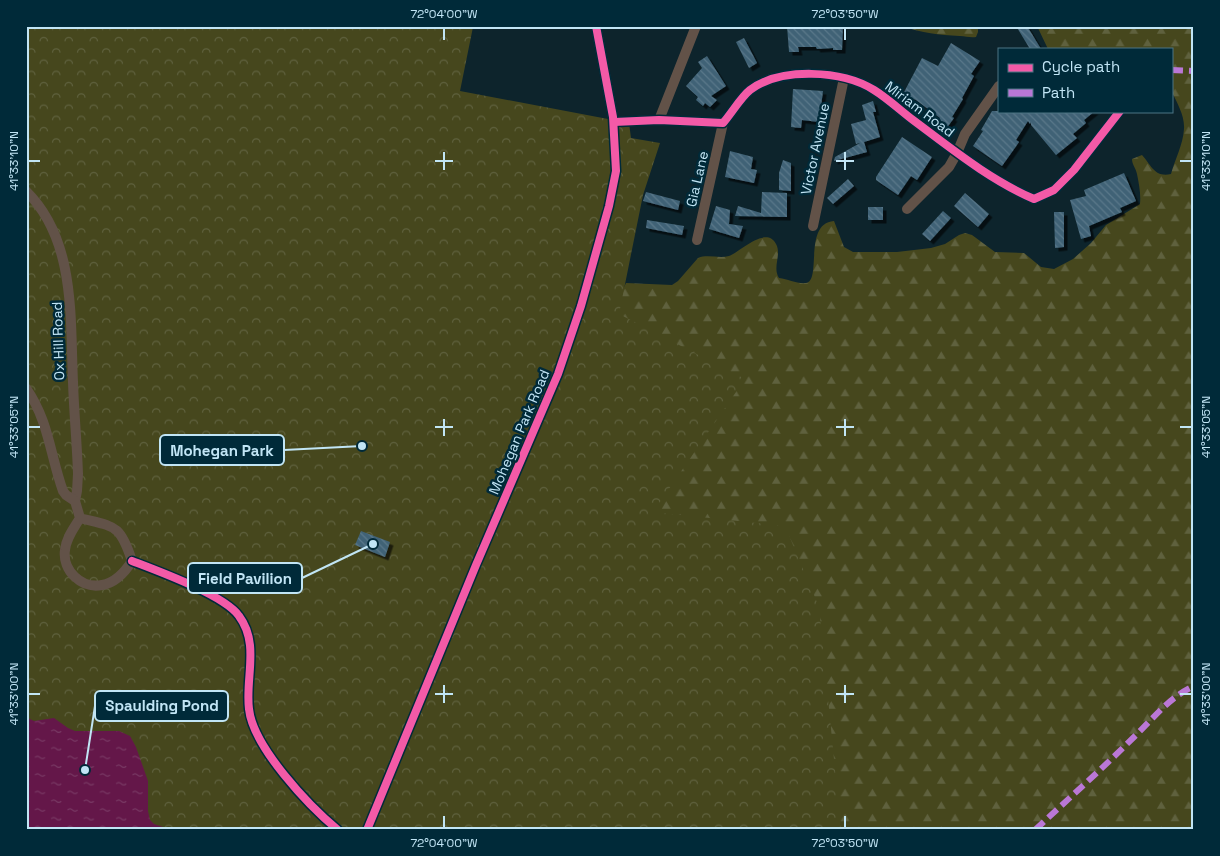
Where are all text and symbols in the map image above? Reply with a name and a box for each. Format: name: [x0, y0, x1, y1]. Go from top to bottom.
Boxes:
text: 72°04'00"W: [410, 6, 478, 22]
text: 72°03'50"W: [812, 6, 879, 22]
legend: [998, 48, 1172, 112]
text: Cycle path: [1042, 57, 1120, 76]
street label: Miriam Road: [882, 77, 958, 141]
text: Path: [1042, 83, 1075, 102]
street label: Victor Avenue: [797, 102, 833, 196]
text: 41°33'10"N: [6, 131, 22, 191]
text: 41°33'10"N: [1198, 131, 1214, 191]
street label: Gia Lane: [682, 149, 712, 209]
street label: Ox Hill Road: [48, 301, 68, 381]
street label: Mohegan Park Road: [485, 367, 553, 497]
text: 41°33'05"N: [6, 396, 22, 458]
text: 41°33'05"N: [1198, 396, 1214, 458]
callout: Mohegan Park: [160, 435, 284, 465]
text: Mohegan Park: [170, 441, 274, 460]
callout: Field Pavilion: [188, 563, 302, 593]
text: Field Pavilion: [198, 569, 292, 588]
text: 41°33'00"N: [6, 663, 22, 725]
text: 41°33'00"N: [1198, 663, 1214, 725]
callout: Spaulding Pond: [95, 691, 228, 721]
text: Spaulding Pond: [105, 696, 219, 715]
text: 72°04'00"W: [410, 835, 478, 851]
text: 72°03'50"W: [812, 835, 879, 851]

